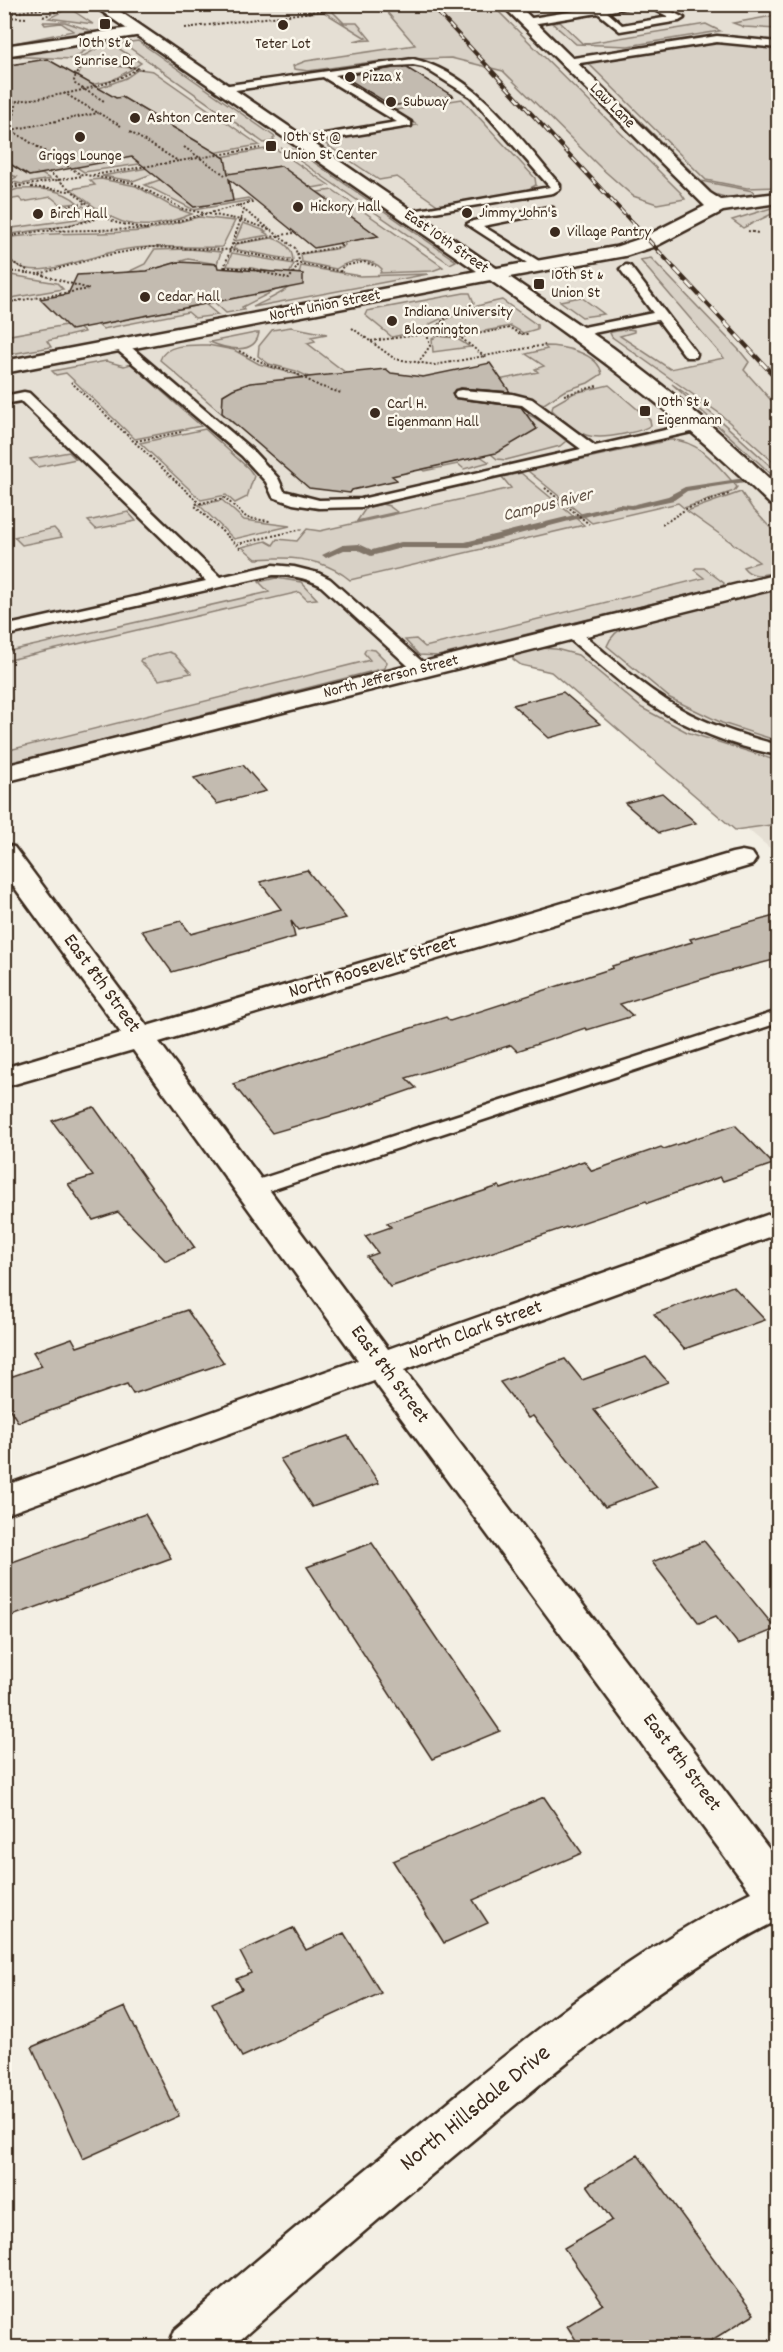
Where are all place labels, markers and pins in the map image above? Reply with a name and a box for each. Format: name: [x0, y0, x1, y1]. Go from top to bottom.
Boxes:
marker: 10th St & Sunrise Dr: [98, 17, 112, 31]
marker: Teter Lot: [276, 18, 290, 32]
place label: 10th St & Sunrise Dr: [74, 32, 136, 73]
place label: Teter Lot: [255, 33, 311, 56]
place label: Pizza X: [362, 66, 402, 89]
marker: Pizza X: [343, 70, 357, 84]
place label: Subway: [403, 91, 449, 114]
marker: Subway: [384, 95, 398, 109]
place label: Ashton Center: [147, 107, 235, 130]
marker: Ashton Center: [128, 111, 142, 125]
place label: 10th St @ Union St Center: [283, 126, 377, 167]
marker: Griggs Lounge: [73, 130, 87, 144]
marker: 10th St @ Union St Center: [264, 139, 278, 153]
place label: Griggs Lounge: [38, 145, 122, 168]
place label: Hickory Hall: [310, 196, 381, 219]
marker: Hickory Hall: [291, 200, 305, 214]
place label: Jimmy John's: [479, 202, 558, 225]
place label: Birch Hall: [50, 203, 107, 226]
marker: Jimmy John's: [460, 206, 474, 220]
marker: Birch Hall: [31, 207, 45, 221]
place label: Village Pantry: [567, 221, 651, 244]
marker: Village Pantry: [548, 225, 562, 239]
place label: 10th St & Union St: [551, 264, 604, 305]
marker: 10th St & Union St: [532, 277, 546, 291]
place label: Cedar Hall: [157, 286, 220, 309]
marker: Cedar Hall: [138, 290, 152, 304]
place label: Indiana University Bloomington: [404, 301, 513, 342]
marker: Indiana University Bloomington: [385, 314, 399, 328]
place label: 10th St & Eigenmann: [657, 391, 722, 432]
place label: Carl H. Eigenmann Hall: [387, 393, 479, 434]
marker: 10th St & Eigenmann: [638, 404, 652, 418]
marker: Carl H. Eigenmann Hall: [368, 406, 382, 420]

